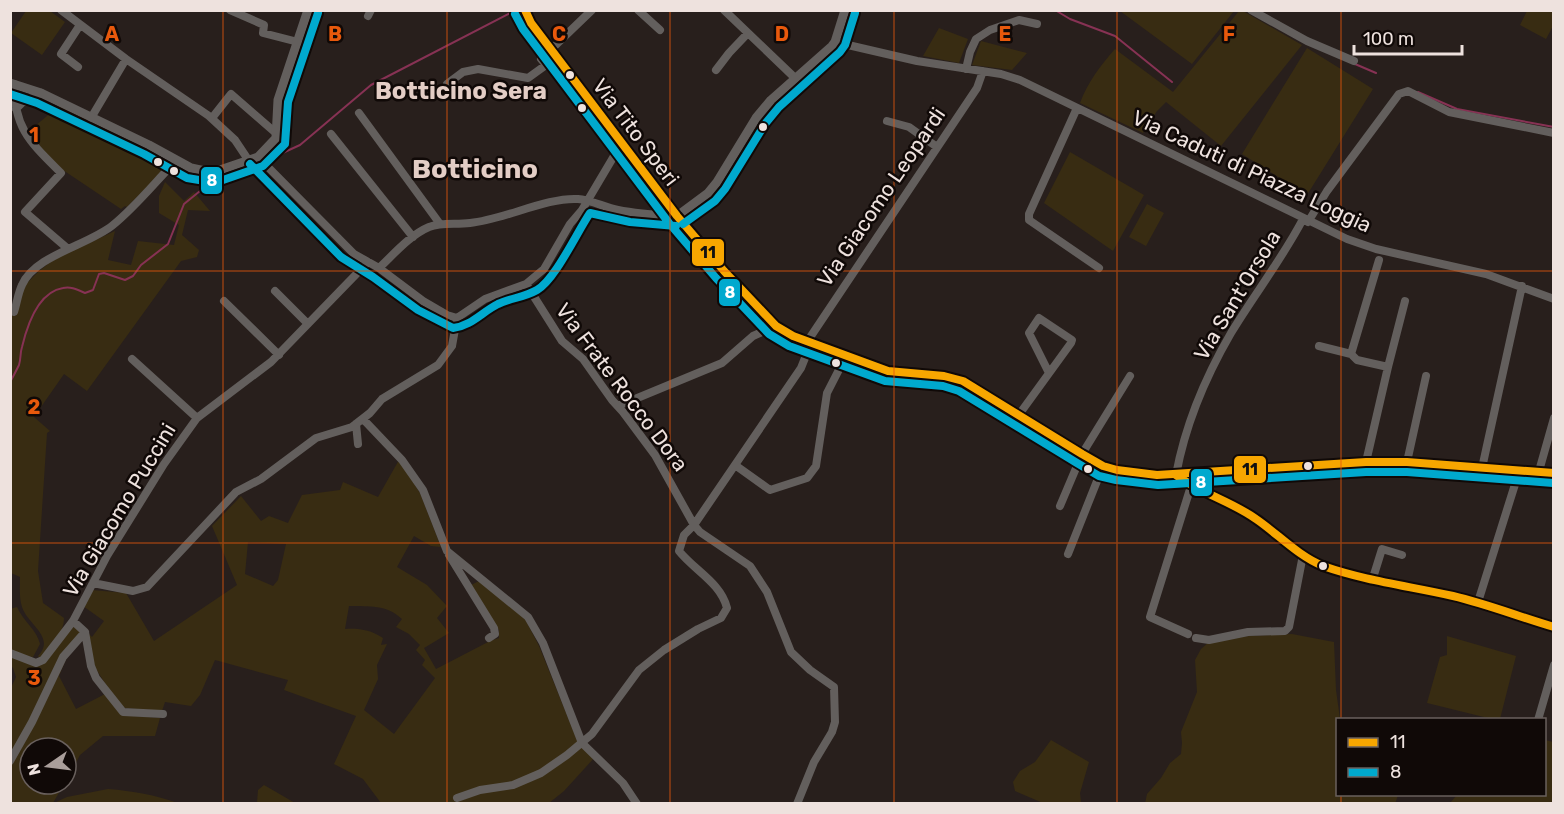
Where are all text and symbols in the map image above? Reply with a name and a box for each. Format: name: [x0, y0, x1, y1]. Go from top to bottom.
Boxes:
scale bar: [1354, 18, 1462, 56]
text: A: [105, 22, 120, 46]
text: B: [328, 22, 342, 46]
text: C: [552, 22, 566, 46]
text: D: [775, 22, 789, 46]
text: E: [999, 22, 1011, 46]
text: F: [1223, 22, 1235, 46]
text: 100 m: [1363, 28, 1414, 50]
unlabelled marker: [564, 69, 576, 81]
street label: Via Tito Speri: [588, 73, 684, 191]
district label: Botticino Sera: [375, 77, 547, 105]
unlabelled marker: [576, 102, 588, 114]
street label: Via Giacomo Leopardi: [812, 103, 950, 291]
street label: Via Caduti di Piazza Loggia: [1128, 105, 1376, 237]
unlabelled marker: [757, 121, 769, 133]
text: 1: [29, 123, 39, 147]
district label: Botticino: [412, 153, 538, 185]
unlabelled marker: [152, 156, 164, 168]
unlabelled marker: [168, 165, 180, 177]
line badge: 8: [200, 166, 223, 195]
text: 8: [207, 171, 218, 190]
street label: Via Sant'Orsola: [1188, 225, 1286, 365]
line badge: 11: [691, 238, 725, 267]
text: 11: [700, 243, 716, 262]
line badge: 8: [718, 278, 741, 307]
text: 8: [725, 283, 736, 302]
street label: Via Frate Rocco Dora: [551, 298, 693, 476]
unlabelled marker: [830, 357, 842, 369]
text: 2: [28, 395, 41, 419]
street label: Via Giacomo Puccini: [57, 419, 181, 601]
line badge: 11: [1233, 455, 1267, 484]
text: 11: [1242, 460, 1258, 479]
unlabelled marker: [1302, 460, 1314, 472]
unlabelled marker: [1082, 463, 1094, 475]
line badge: 8: [1190, 468, 1213, 497]
text: 8: [1196, 473, 1207, 492]
unlabelled marker: [1317, 560, 1329, 572]
text: 3: [27, 666, 41, 690]
legend: [1336, 718, 1546, 796]
text: 11: [1390, 731, 1405, 753]
north arrow: [18, 736, 78, 796]
text: 8: [1390, 761, 1401, 783]
text: N: [23, 762, 45, 777]

